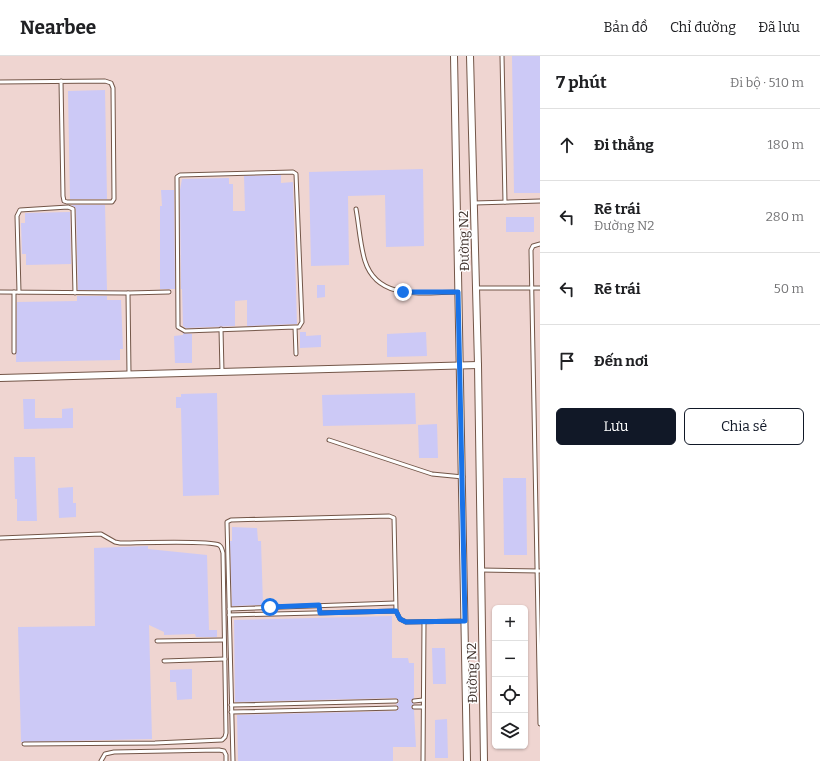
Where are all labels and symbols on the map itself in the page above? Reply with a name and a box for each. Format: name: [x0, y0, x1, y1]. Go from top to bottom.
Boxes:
street label: Đường N2: [456, 211, 472, 271]
route end: [394, 283, 412, 301]
route start: [261, 598, 279, 616]
street label: Đường N2: [464, 643, 480, 703]

